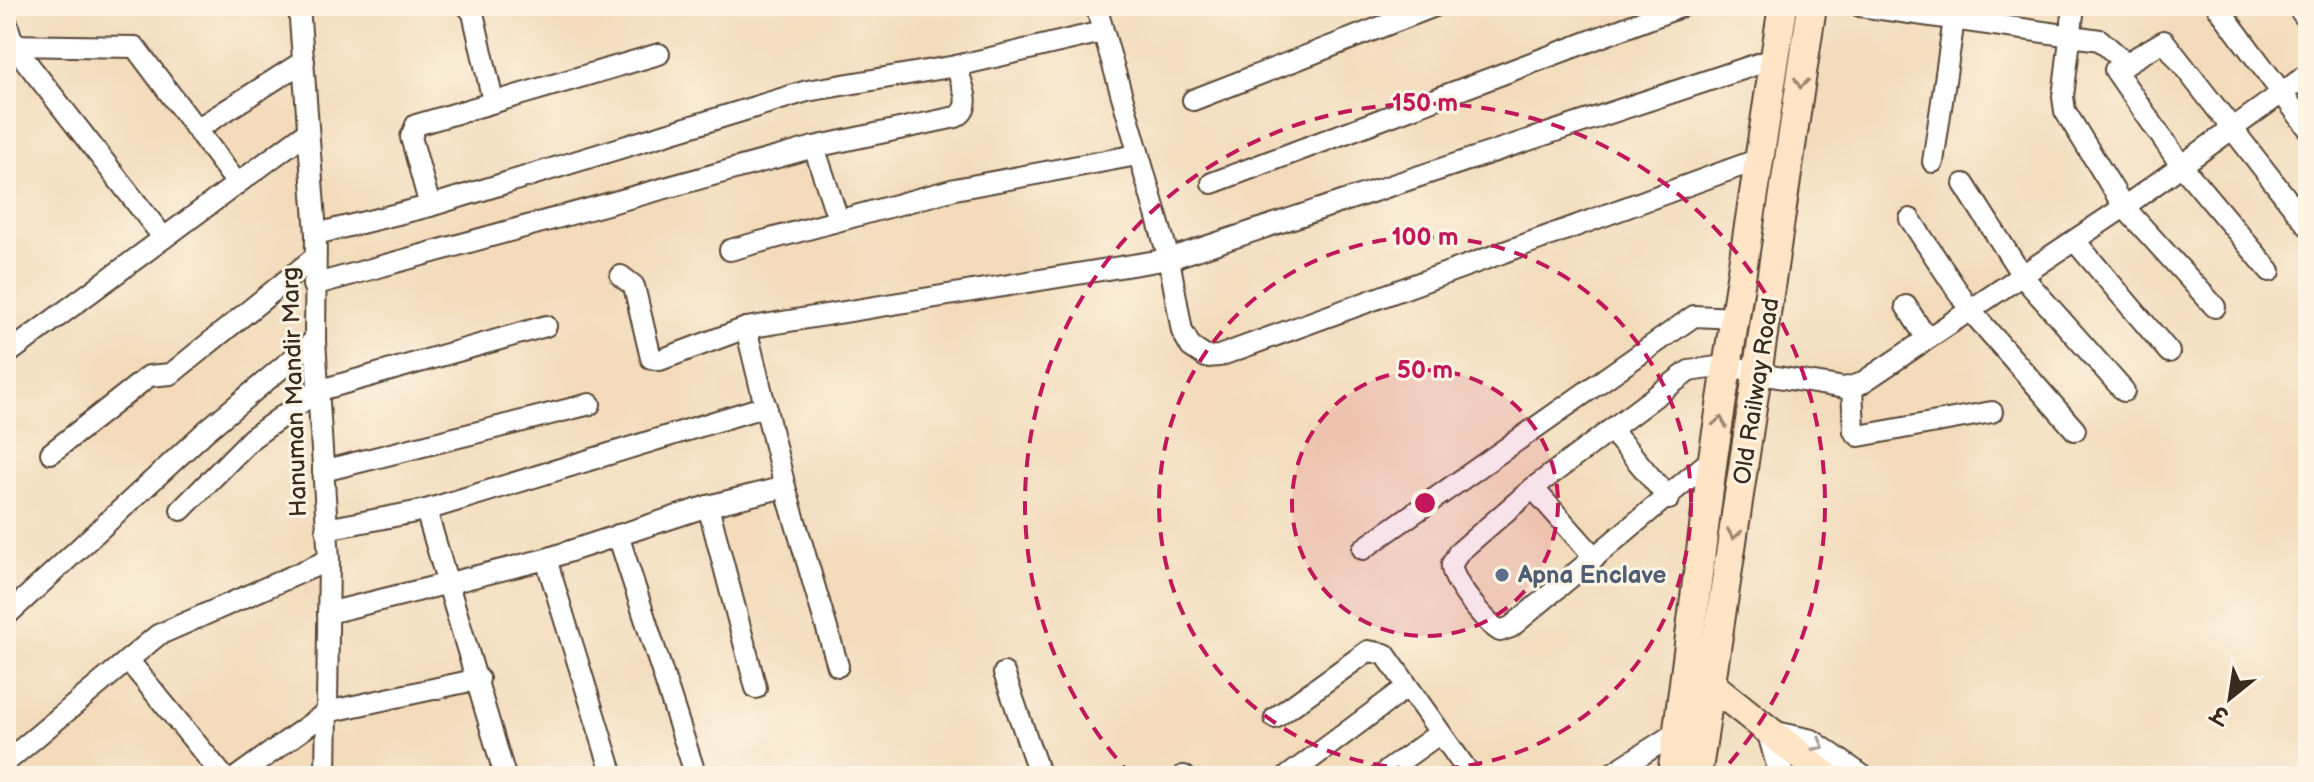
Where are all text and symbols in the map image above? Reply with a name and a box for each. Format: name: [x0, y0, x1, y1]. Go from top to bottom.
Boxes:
one-way arrow: [1793, 76, 1810, 90]
text: 150 m: [1392, 89, 1458, 118]
text: 100 m: [1392, 223, 1458, 252]
street label: Hanuman Mandir Marg: [276, 267, 313, 517]
street label: Old Railway Road: [1727, 296, 1786, 487]
text: 50 m: [1397, 356, 1453, 385]
one-way arrow: [1710, 416, 1727, 429]
centre of rings: [1411, 489, 1439, 517]
one-way arrow: [1726, 527, 1743, 541]
place label: Apna Enclave: [1517, 561, 1667, 590]
marker: Apna Enclave: [1493, 566, 1511, 584]
north arrow: [2190, 658, 2270, 738]
text: उ: [2206, 697, 2236, 730]
one-way arrow: [1810, 736, 1825, 751]

